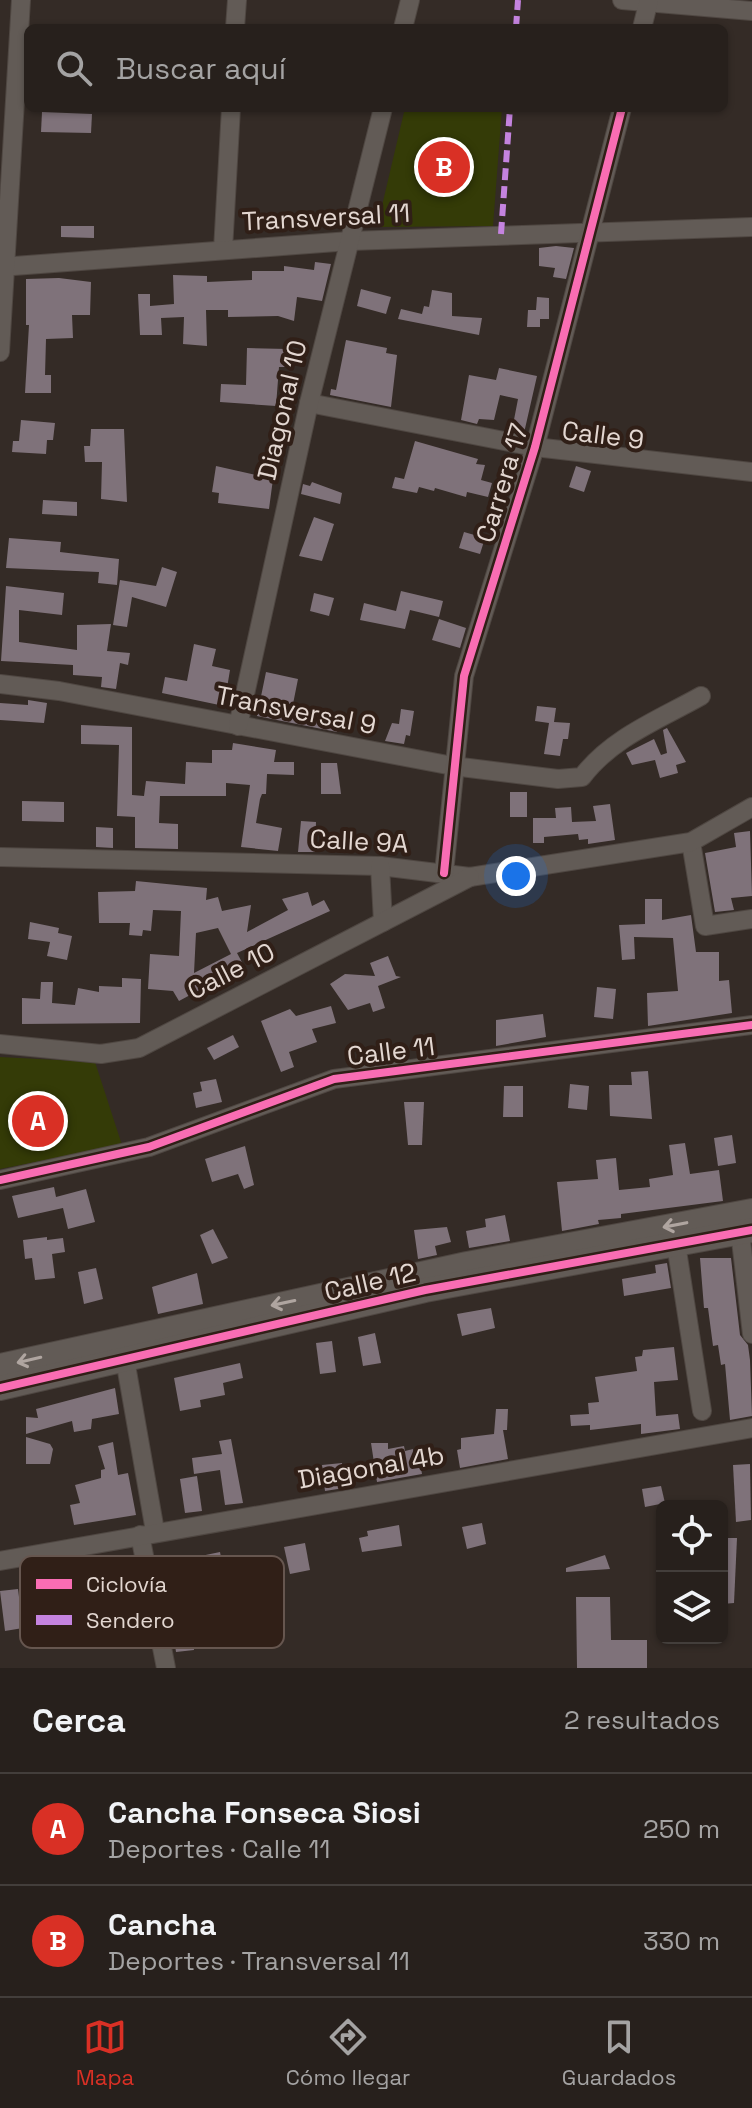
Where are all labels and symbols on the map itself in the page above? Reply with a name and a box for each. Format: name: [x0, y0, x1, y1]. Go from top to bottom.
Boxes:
pin: B: [418, 137, 470, 197]
street label: Transversal 11: [241, 196, 411, 238]
street label: Diagonal 10: [249, 337, 315, 483]
street label: Calle 9: [560, 413, 646, 457]
street label: Carrera 17: [468, 419, 536, 547]
street label: Transversal 9: [213, 678, 379, 742]
street label: Calle 9A: [309, 821, 409, 861]
your location: [496, 856, 536, 896]
street label: Calle 10: [181, 935, 281, 1007]
street label: Calle 11: [345, 1029, 437, 1073]
pin: A: [12, 1091, 64, 1151]
one-way arrow: [663, 1218, 689, 1233]
street label: Calle 12: [321, 1255, 419, 1309]
one-way arrow: [271, 1297, 296, 1312]
one-way arrow: [17, 1353, 43, 1368]
street label: Diagonal 4b: [295, 1437, 447, 1497]
legend: [20, 1556, 284, 1648]
text: Ciclovía: [86, 1570, 167, 1598]
text: Sendero: [86, 1606, 175, 1634]

